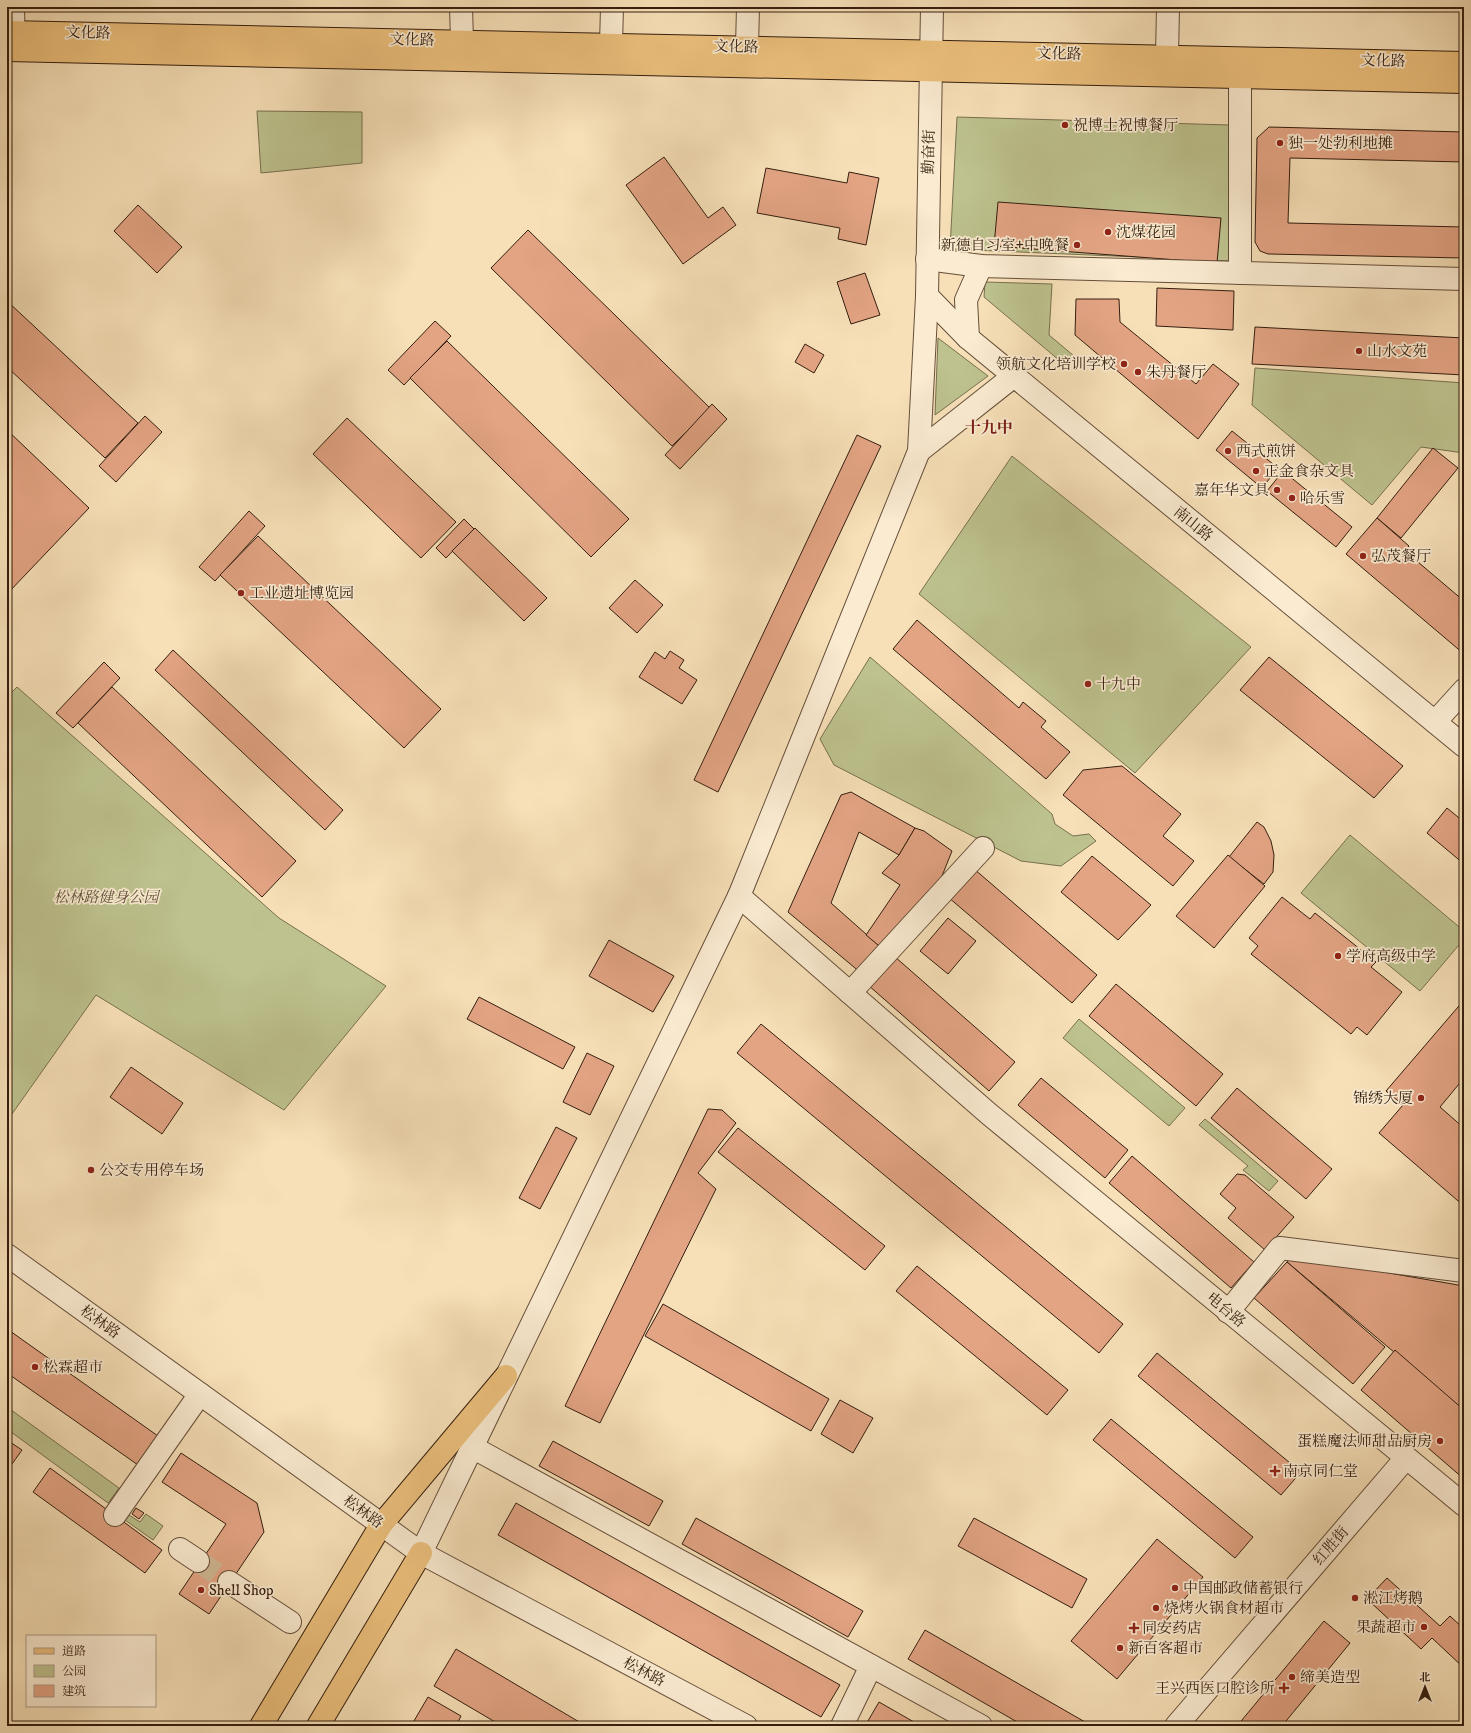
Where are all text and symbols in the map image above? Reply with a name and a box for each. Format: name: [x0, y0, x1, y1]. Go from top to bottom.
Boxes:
street label: 文化路: [65, 23, 111, 43]
street label: 文化路: [389, 30, 435, 50]
street label: 文化路: [713, 37, 759, 57]
street label: 文化路: [1036, 44, 1082, 64]
street label: 文化路: [1360, 51, 1406, 71]
place label: 祝博士祝博餐厅: [1073, 116, 1178, 135]
marker: 祝博士祝博餐厅: [1060, 120, 1070, 130]
street label: 勤奋街: [919, 129, 939, 175]
place label: 独一处勃利地摊: [1288, 134, 1393, 153]
marker: 独一处勃利地摊: [1275, 138, 1285, 148]
place label: 沈煤花园: [1116, 223, 1176, 242]
marker: 沈煤花园: [1103, 227, 1113, 237]
place label: 新德自习室+中晚餐: [940, 236, 1069, 255]
marker: 新德自习室+中晚餐: [1072, 240, 1082, 250]
place label: 山水文苑: [1367, 342, 1427, 361]
marker: 山水文苑: [1354, 346, 1364, 356]
place label: 领航文化培训学校: [996, 355, 1116, 374]
marker: 领航文化培训学校: [1119, 359, 1129, 369]
place label: 朱丹餐厅: [1146, 363, 1206, 382]
marker: 朱丹餐厅: [1133, 367, 1143, 377]
district label: 十九中: [965, 418, 1013, 438]
place label: 西式煎饼: [1236, 442, 1296, 461]
marker: 西式煎饼: [1223, 446, 1233, 456]
place label: 正金食杂文具: [1264, 462, 1354, 481]
marker: 正金食杂文具: [1251, 466, 1261, 476]
place label: 嘉年华文具: [1194, 481, 1269, 500]
marker: 嘉年华文具: [1272, 485, 1282, 495]
place label: 哈乐雪: [1300, 489, 1345, 508]
marker: 哈乐雪: [1287, 493, 1297, 503]
street label: 南山路: [1170, 502, 1216, 546]
place label: 弘茂餐厅: [1371, 547, 1431, 566]
marker: 弘茂餐厅: [1358, 551, 1368, 561]
place label: 工业遗址博览园: [249, 584, 354, 603]
marker: 工业遗址博览园: [236, 588, 246, 598]
place label: 十九中: [1096, 675, 1141, 694]
marker: 十九中: [1083, 679, 1093, 689]
park label: 松林路健身公园: [53, 888, 160, 907]
place label: 学府高级中学: [1346, 947, 1436, 966]
marker: 学府高级中学: [1333, 951, 1343, 961]
place label: 锦绣大厦: [1353, 1089, 1413, 1108]
marker: 锦绣大厦: [1416, 1093, 1426, 1103]
place label: 公交专用停车场: [99, 1161, 204, 1180]
marker: 公交专用停车场: [86, 1165, 96, 1175]
street label: 电台路: [1203, 1288, 1249, 1332]
street label: 松林路: [76, 1301, 124, 1343]
place label: 松霖超市: [43, 1358, 103, 1377]
marker: 松霖超市: [30, 1362, 40, 1372]
place label: 蛋糕魔法师甜品厨房: [1297, 1432, 1432, 1451]
marker: 蛋糕魔法师甜品厨房: [1435, 1436, 1445, 1446]
place label: 南京同仁堂: [1283, 1462, 1358, 1481]
marker: 南京同仁堂: [1270, 1466, 1280, 1476]
street label: 松林路: [339, 1491, 387, 1533]
street label: 红胜街: [1309, 1523, 1353, 1569]
place label: 中国邮政储蓄银行: [1183, 1579, 1303, 1598]
place label: Shell Shop: [209, 1581, 274, 1600]
marker: 中国邮政储蓄银行: [1170, 1583, 1180, 1593]
marker: Shell Shop: [196, 1585, 206, 1595]
place label: 淞江烤鹅: [1363, 1589, 1423, 1608]
marker: 淞江烤鹅: [1350, 1593, 1360, 1603]
place label: 烧烤火锅食材超市: [1164, 1599, 1284, 1618]
marker: 烧烤火锅食材超市: [1151, 1603, 1161, 1613]
place label: 果蔬超市: [1356, 1618, 1416, 1637]
place label: 同安药店: [1142, 1619, 1202, 1638]
marker: 果蔬超市: [1419, 1622, 1429, 1632]
marker: 同安药店: [1129, 1623, 1139, 1633]
legend: [26, 1635, 156, 1707]
place label: 新百客超市: [1128, 1639, 1203, 1658]
marker: 新百客超市: [1115, 1643, 1125, 1653]
text: 道路: [62, 1644, 86, 1659]
street label: 松林路: [620, 1653, 668, 1691]
text: 公园: [62, 1664, 86, 1679]
north arrow: [1405, 1667, 1445, 1707]
place label: 缔美造型: [1300, 1668, 1360, 1687]
text: 北: [1420, 1671, 1431, 1685]
marker: 缔美造型: [1287, 1672, 1297, 1682]
place label: 王兴西医口腔诊所: [1155, 1679, 1275, 1698]
marker: 王兴西医口腔诊所: [1278, 1682, 1290, 1694]
text: 建筑: [62, 1684, 86, 1699]

